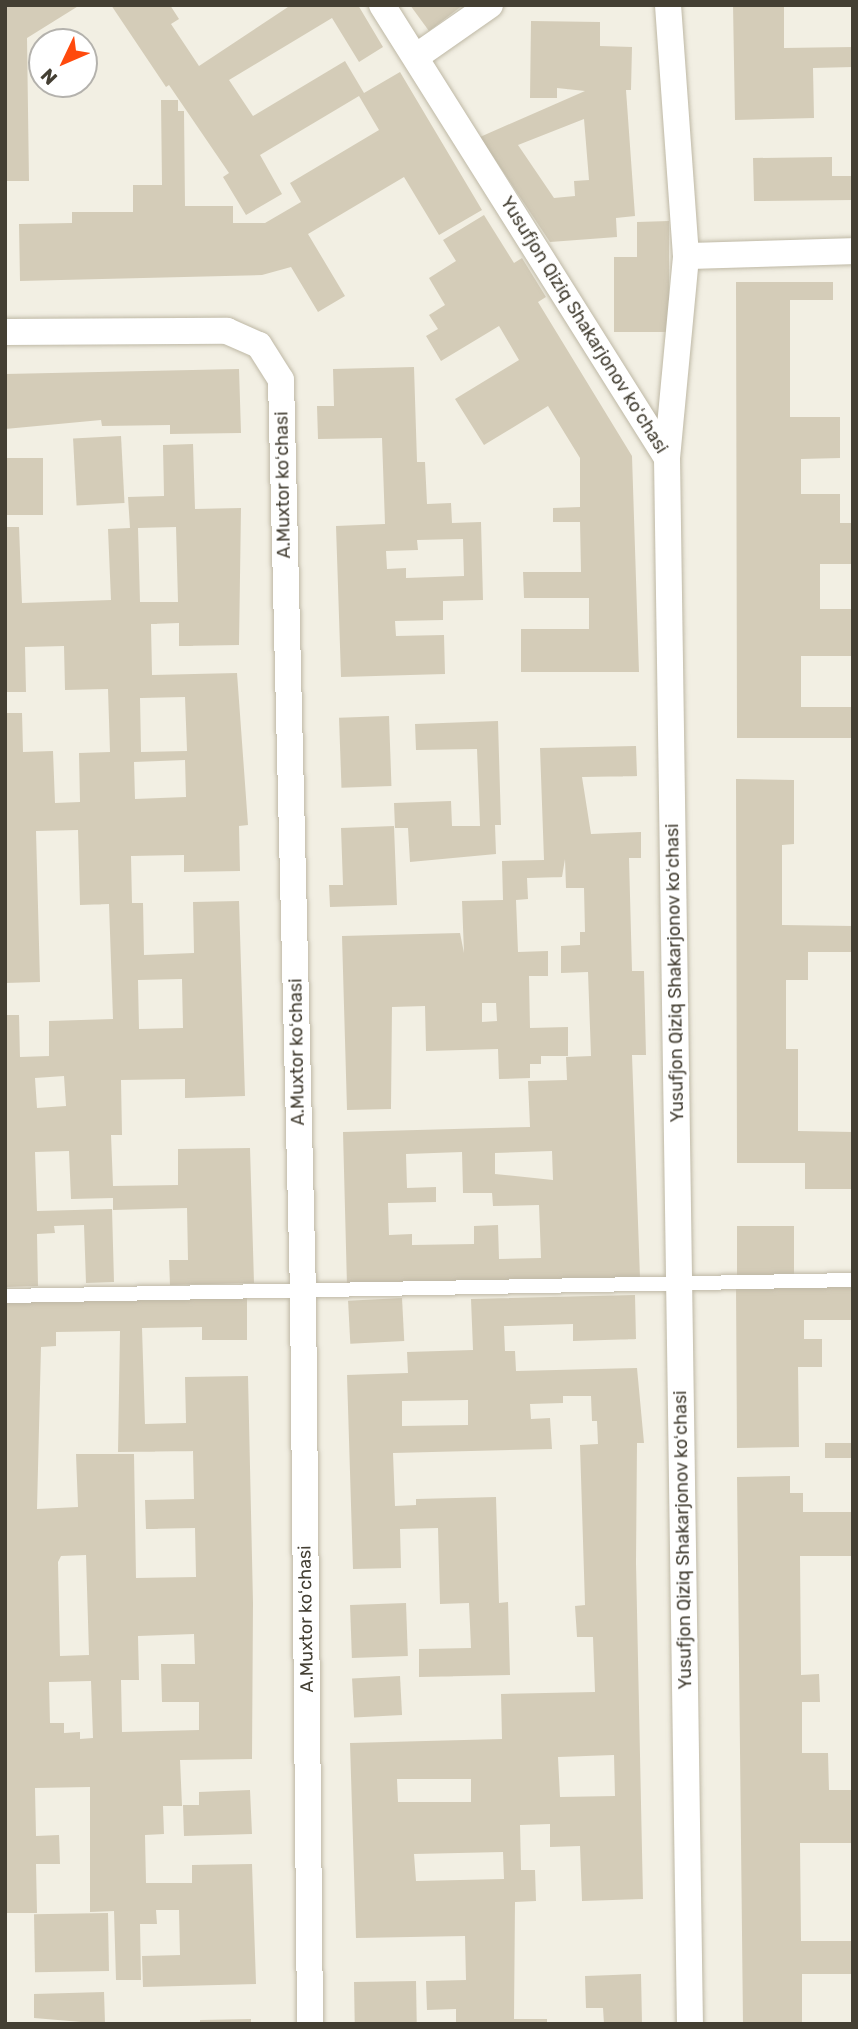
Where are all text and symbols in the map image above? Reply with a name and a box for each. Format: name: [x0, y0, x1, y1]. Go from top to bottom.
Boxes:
north arrow: [28, 28, 98, 98]
text: N: [36, 64, 62, 89]
street label: Yusufjon Qiziq Shakarjonov koʻchasi: [496, 192, 672, 458]
street label: A.Muxtor koʻchasi: [271, 411, 295, 559]
street label: Yusufjon Qiziq Shakarjonov koʻchasi: [662, 823, 688, 1123]
street label: A.Muxtor koʻchasi: [285, 978, 309, 1126]
street label: Yusufjon Qiziq Shakarjonov koʻchasi: [670, 1390, 696, 1690]
street label: A.Muxtor koʻchasi: [294, 1545, 318, 1693]

